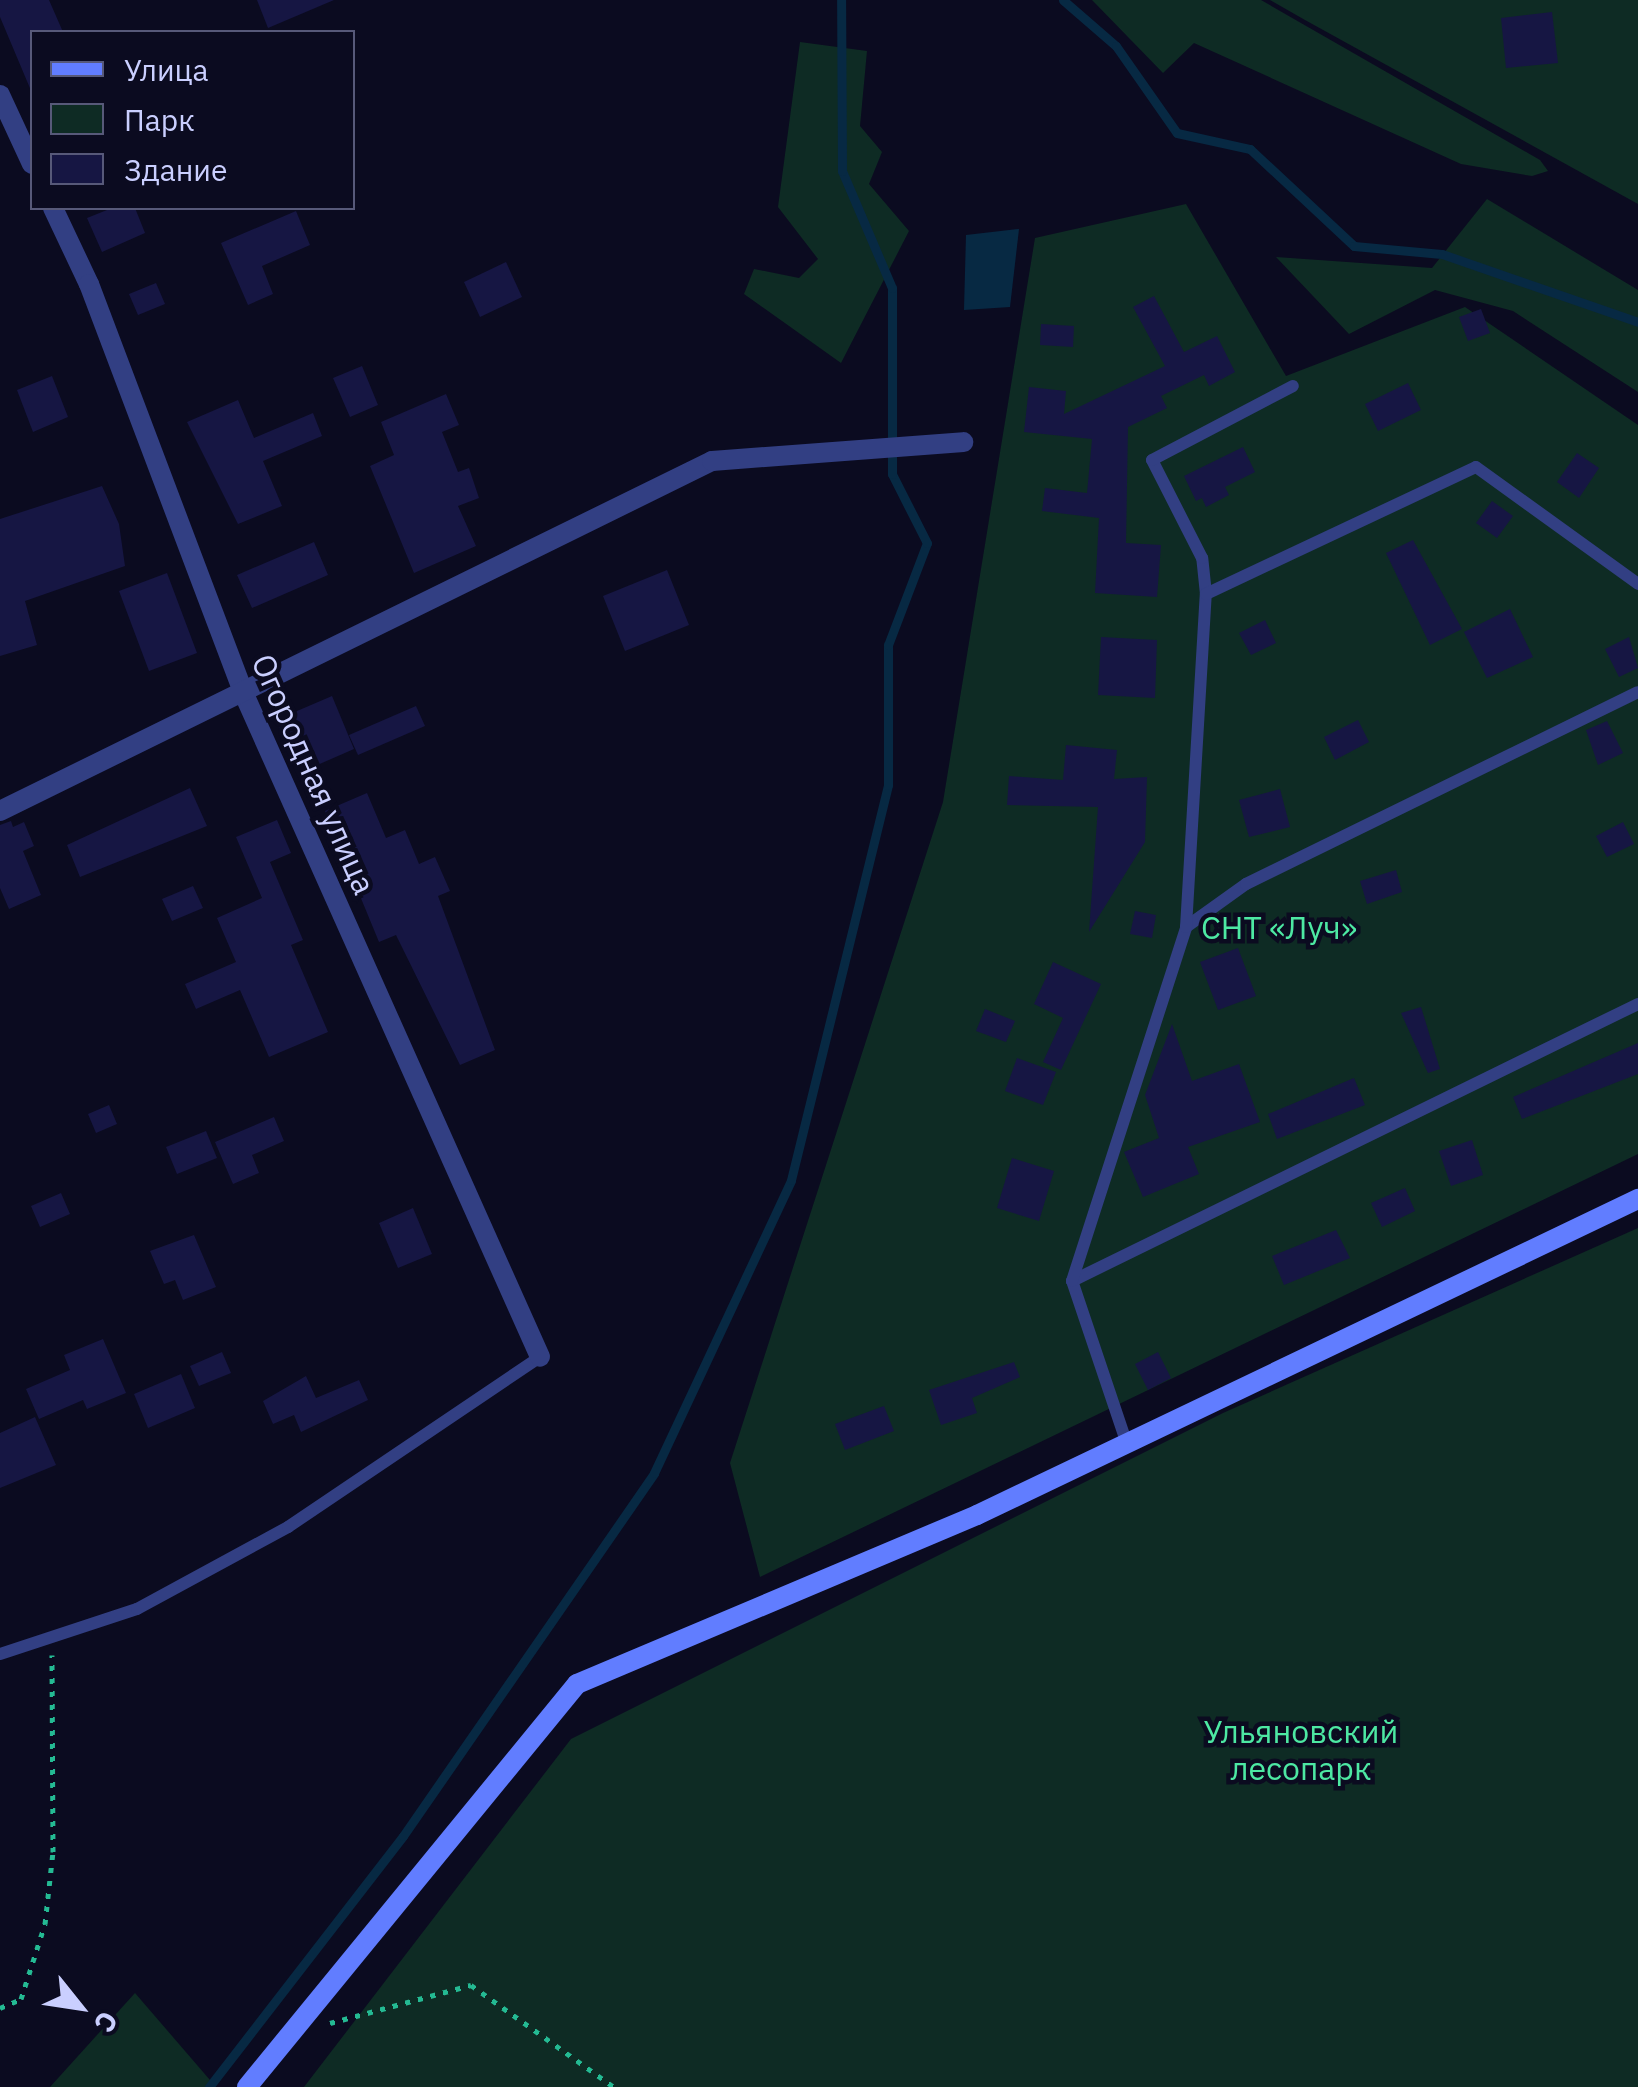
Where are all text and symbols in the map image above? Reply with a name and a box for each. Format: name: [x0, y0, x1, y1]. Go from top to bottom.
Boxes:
legend: [30, 30, 355, 210]
text: Улица: [124, 50, 209, 89]
text: Парк: [124, 100, 195, 139]
text: Здание: [124, 150, 227, 189]
street label: Огородная улица: [244, 648, 384, 900]
park label: СНТ «Луч»: [1201, 908, 1357, 946]
park label: Ульяновский лесопарк: [1204, 1713, 1398, 1788]
north arrow: [30, 1957, 130, 2057]
text: С: [86, 2005, 127, 2039]

